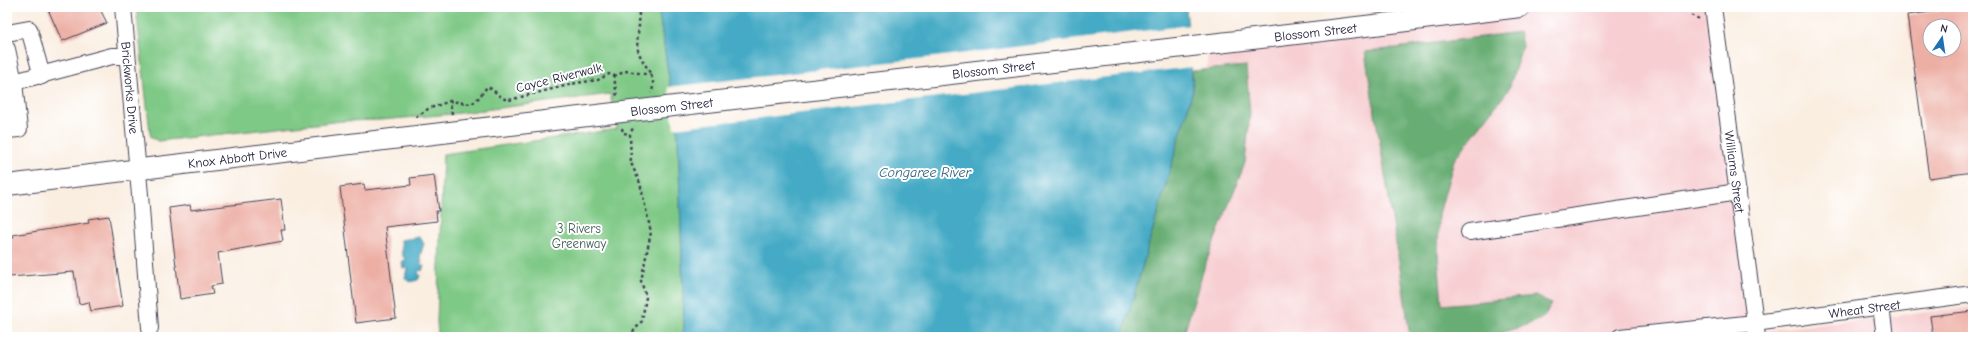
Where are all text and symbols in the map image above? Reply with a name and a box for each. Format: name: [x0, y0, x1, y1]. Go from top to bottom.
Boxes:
north arrow: [1922, 18, 1962, 58]
street label: Blossom Street: [1273, 20, 1359, 45]
text: N: [1939, 22, 1949, 36]
street label: Brickworks Drive: [118, 41, 141, 135]
street label: Blossom Street: [951, 57, 1037, 82]
street label: Cayce Riverwalk: [514, 59, 604, 95]
street label: Blossom Street: [630, 94, 715, 119]
street label: Williams Street: [1722, 130, 1748, 215]
street label: Knox Abbott Drive: [187, 145, 288, 171]
water label: Congaree River: [879, 164, 973, 181]
park label: 3 Rivers Greenway: [552, 221, 606, 251]
street label: Wheat Street: [1828, 297, 1902, 321]

